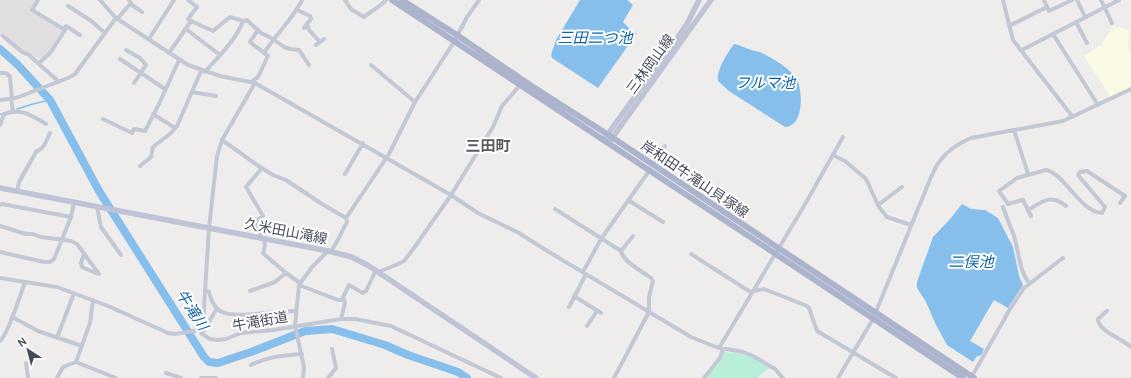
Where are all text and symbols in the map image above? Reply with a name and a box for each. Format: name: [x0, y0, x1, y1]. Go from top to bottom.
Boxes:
water label: 三田二つ池: [557, 29, 634, 47]
street label: 三林岡山線: [622, 30, 678, 98]
water label: フルマ池: [735, 74, 797, 92]
street label: 岸和田牛滝山貝塚線: [638, 136, 752, 222]
district label: 三田町: [465, 137, 511, 155]
street label: 久米田山滝線: [243, 214, 329, 248]
water label: 二俣池: [948, 253, 995, 271]
water label: 牛滝川: [172, 286, 213, 335]
street label: 牛滝街道: [231, 307, 289, 335]
north arrow: [8, 330, 48, 370]
text: N: [15, 334, 29, 350]

